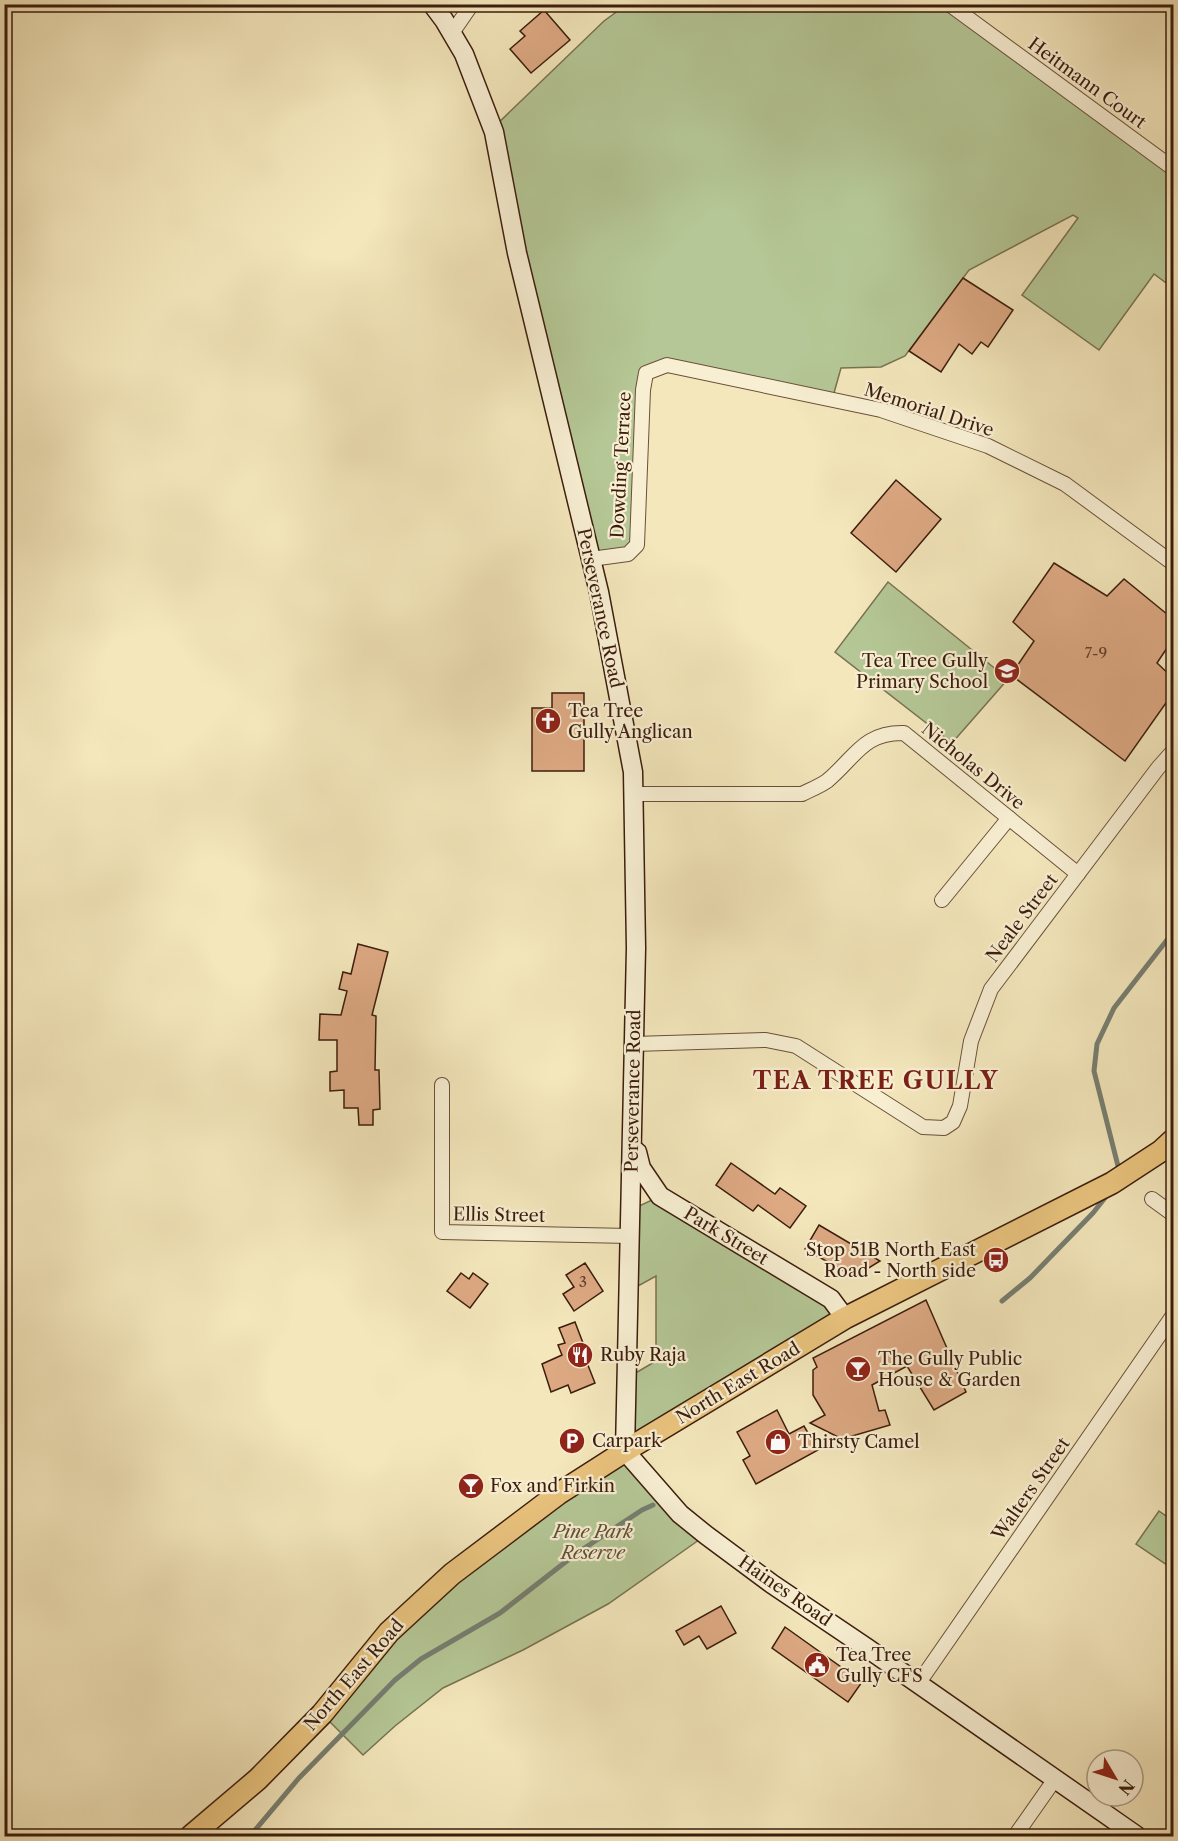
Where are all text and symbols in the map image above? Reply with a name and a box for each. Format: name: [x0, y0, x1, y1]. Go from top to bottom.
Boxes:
street label: Heitmann Court: [1024, 33, 1151, 134]
street label: Memorial Drive: [861, 379, 997, 441]
street label: Dowding Terrace: [606, 391, 636, 539]
street label: Perseverance Road: [572, 526, 628, 690]
house number: 7-9: [1085, 643, 1107, 662]
place label: Tea Tree Gully Primary School: [856, 650, 989, 693]
school or university icon: Tea Tree Gully Primary School: [992, 656, 1022, 686]
place label: Tea Tree Gully Anglican: [568, 700, 693, 743]
church icon: Tea Tree Gully Anglican: [533, 706, 563, 736]
street label: Nicholas Drive: [917, 718, 1029, 814]
street label: Neale Street: [982, 869, 1063, 967]
street label: Perseverance Road: [621, 1009, 645, 1173]
district label: TEA TREE GULLY: [753, 1066, 999, 1095]
street label: Park Street: [680, 1202, 773, 1270]
street label: Ellis Street: [453, 1203, 546, 1227]
place label: Stop 51B North East Road - North side: [806, 1239, 977, 1282]
bus stop icon: Stop 51B North East Road - North side: [981, 1245, 1011, 1275]
house number: 3: [579, 1272, 587, 1291]
street label: North East Road: [672, 1337, 804, 1429]
restaurant icon: Ruby Raja: [565, 1340, 595, 1370]
place label: Ruby Raja: [600, 1344, 687, 1366]
place label: The Gully Public House & Garden: [878, 1348, 1022, 1391]
bar icon: The Gully Public House & Garden: [843, 1354, 873, 1384]
parking icon: Carpark: [557, 1426, 587, 1456]
shop icon: Thirsty Camel: [763, 1427, 793, 1457]
place label: Carpark: [592, 1430, 663, 1452]
place label: Thirsty Camel: [798, 1431, 920, 1453]
street label: Walters Street: [987, 1433, 1075, 1546]
bar icon: Fox and Firkin: [456, 1471, 486, 1501]
place label: Fox and Firkin: [490, 1475, 615, 1497]
park label: Pine Park Reserve: [551, 1521, 634, 1564]
street label: Haines Road: [734, 1551, 836, 1631]
street label: North East Road: [300, 1615, 408, 1735]
place label: Tea Tree Gully CFS: [836, 1644, 923, 1687]
public building icon: Tea Tree Gully CFS: [802, 1650, 832, 1680]
north arrow: [1085, 1748, 1145, 1808]
text: N: [1114, 1776, 1139, 1799]

